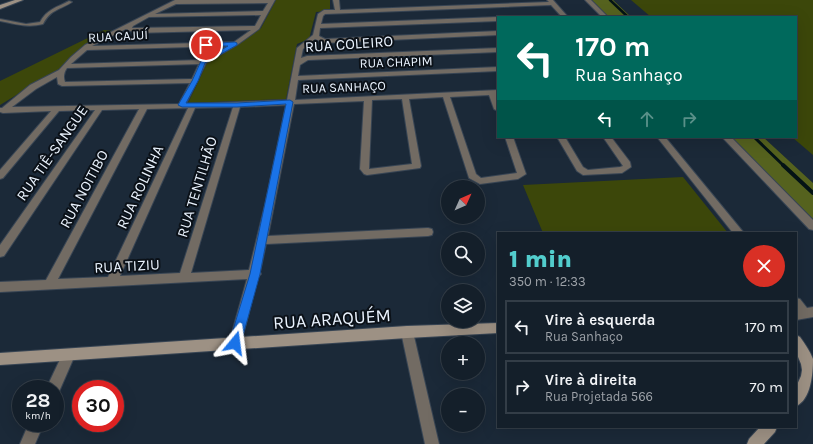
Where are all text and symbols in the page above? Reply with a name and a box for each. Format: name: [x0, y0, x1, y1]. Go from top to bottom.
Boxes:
street label: RUA CAJUÍ: [88, 25, 149, 45]
pin: [189, 28, 223, 62]
text: 170 m: [575, 30, 650, 63]
street label: RUA COLEIRO: [304, 32, 394, 56]
icon: left: [509, 32, 561, 84]
icon: arrive: [195, 34, 217, 56]
street label: RUA CHAPIM: [359, 53, 433, 71]
text: Rua Sanhaço: [575, 64, 683, 86]
street label: RUA SANHAÇO: [302, 78, 386, 96]
street label: RUA TIÊ-SANGUE: [12, 102, 92, 204]
icon: left: [594, 108, 616, 130]
icon: ahead: [636, 108, 658, 130]
icon: right: [678, 108, 700, 130]
street label: RUA TENTILHÃO: [173, 134, 221, 240]
street label: RUA ROLINHA: [113, 142, 167, 232]
street label: RUA NOITIBO: [56, 147, 112, 231]
north arrow: [441, 180, 485, 224]
map controls: [441, 180, 485, 432]
button: search: [441, 232, 485, 276]
text: 1 min: [509, 245, 572, 273]
button: close: [743, 245, 785, 287]
street label: RUA TIZIU: [94, 255, 160, 277]
text: 350 m · 12:33: [509, 274, 586, 289]
button: layers: [441, 284, 485, 328]
street label: RUA ARAQUÉM: [272, 303, 392, 334]
text: Vire à esquerda: [545, 311, 655, 329]
icon: left: [511, 316, 533, 338]
text: 170 m: [745, 318, 783, 336]
position arrow: [214, 322, 256, 364]
text: Rua Sanhaço: [545, 329, 623, 344]
button: +: [441, 336, 485, 380]
text: Vire à direita: [545, 371, 637, 389]
icon: right: [511, 376, 533, 398]
text: 70 m: [749, 378, 783, 396]
speed limit sign: 30: [72, 380, 124, 432]
button: −: [441, 388, 485, 432]
text: 28: [25, 389, 51, 412]
text: Rua Projetada 566: [545, 389, 653, 404]
text: km/h: [25, 410, 51, 422]

